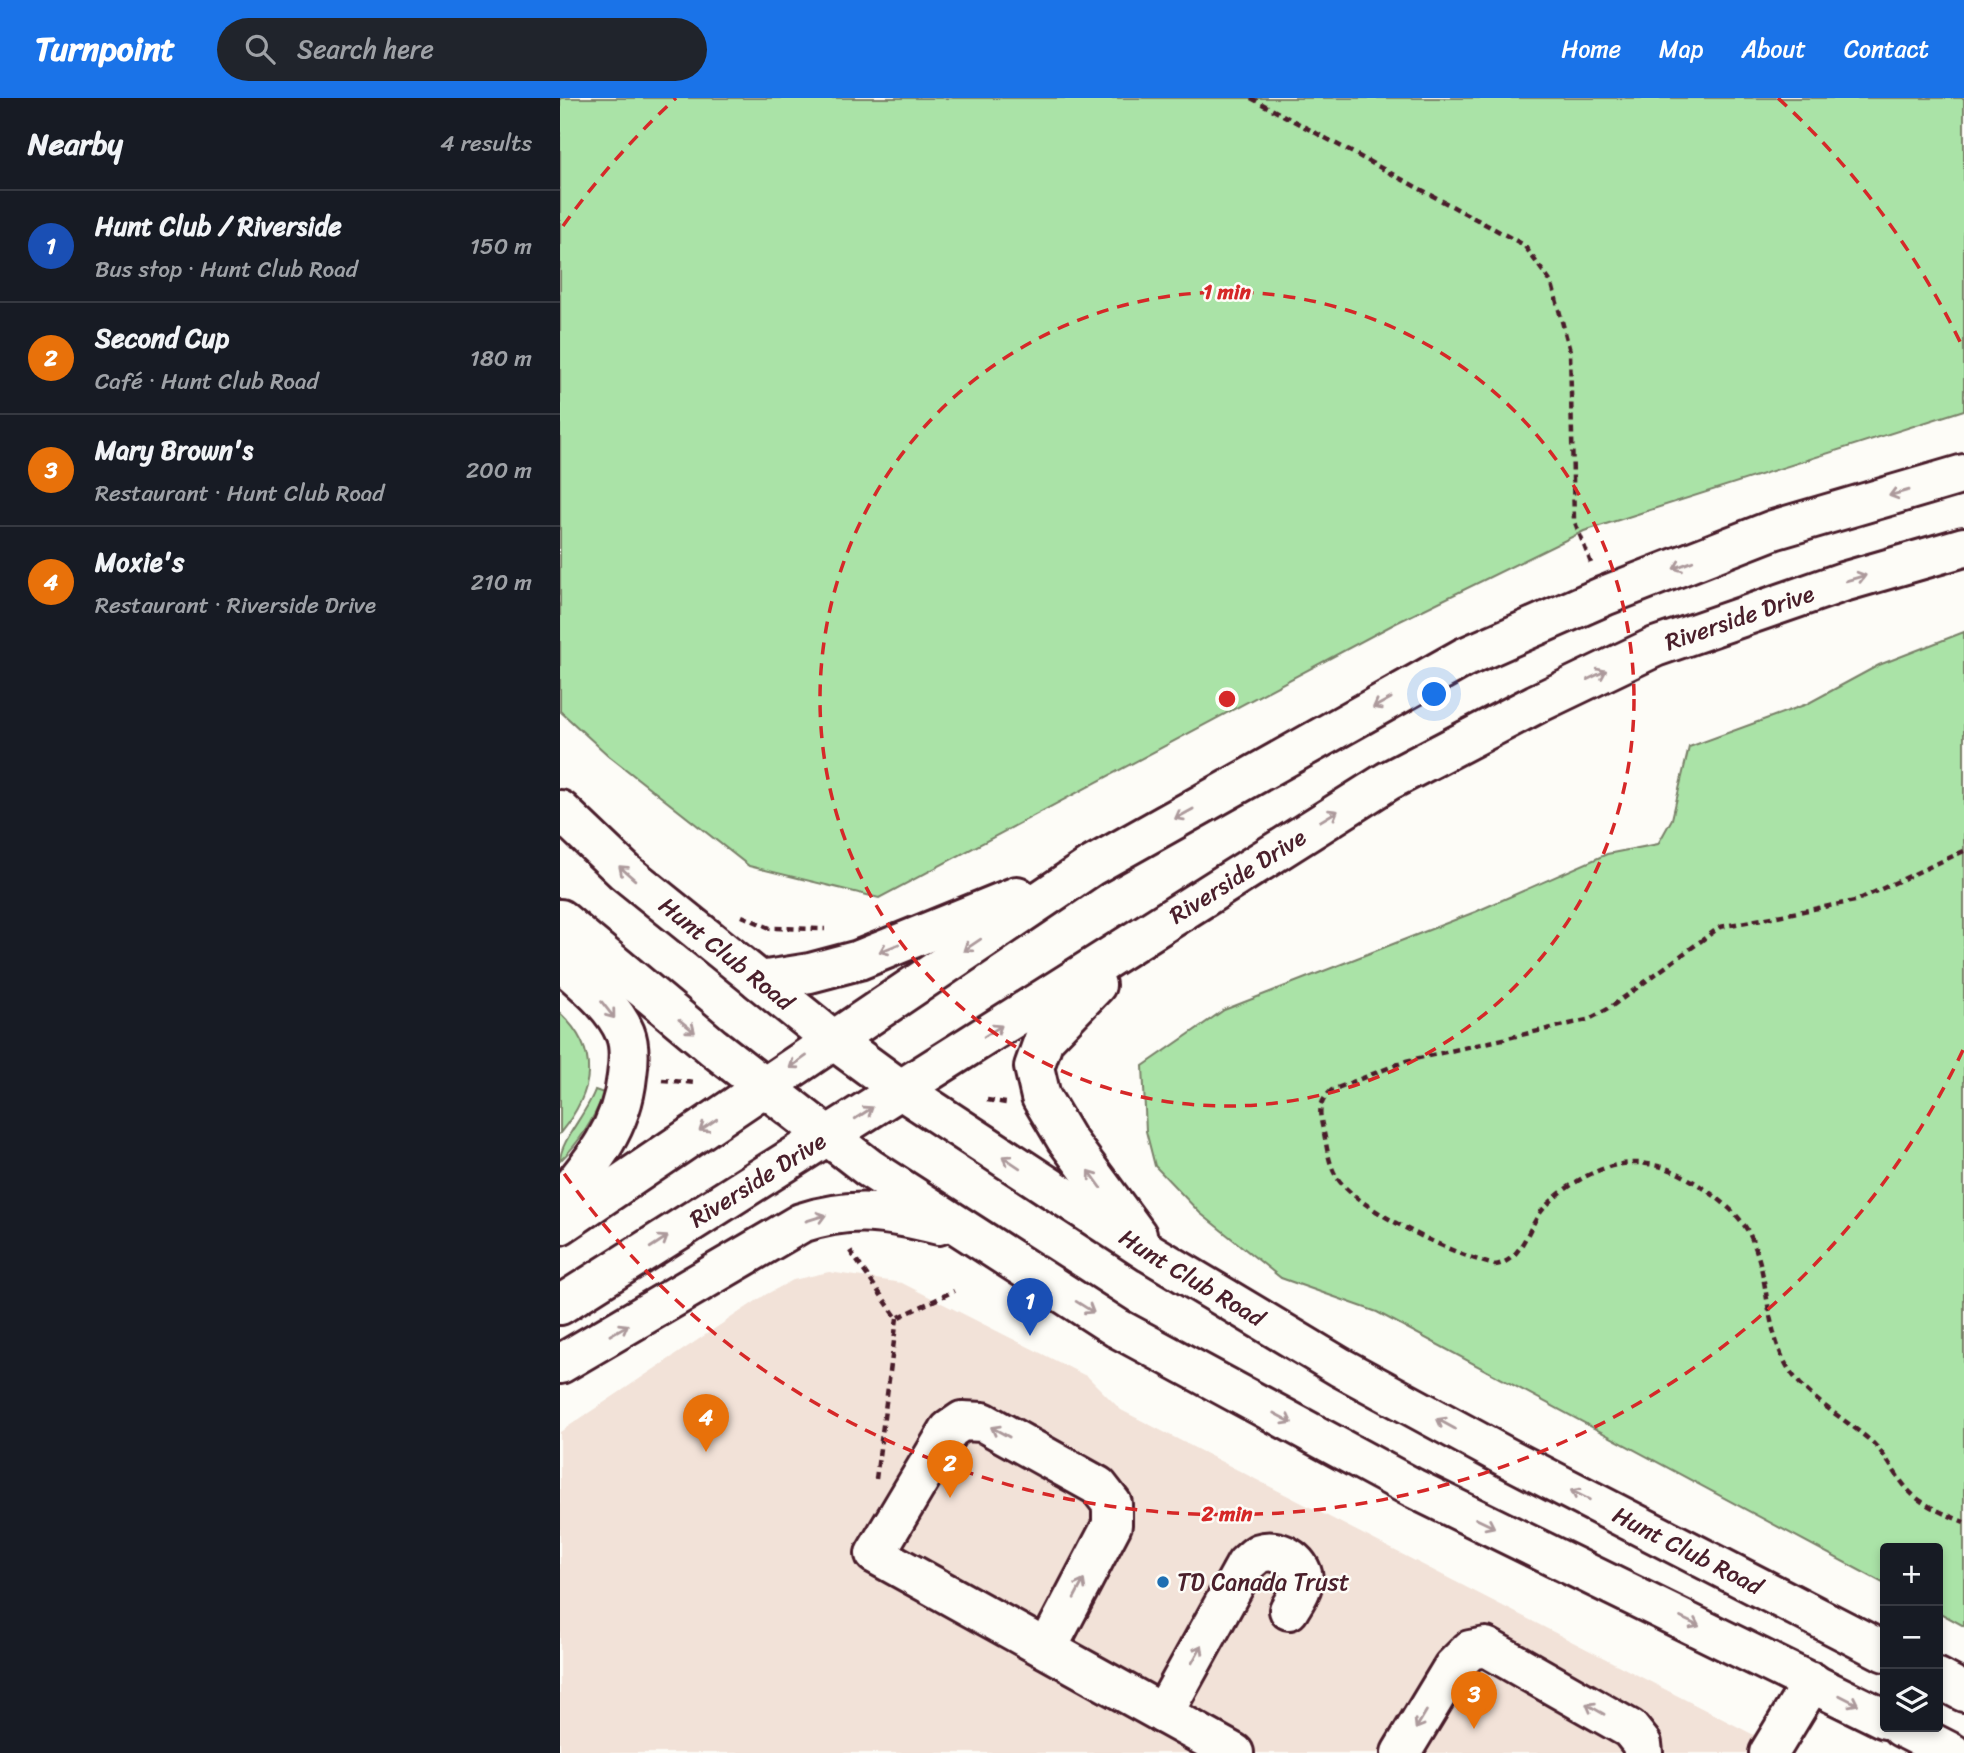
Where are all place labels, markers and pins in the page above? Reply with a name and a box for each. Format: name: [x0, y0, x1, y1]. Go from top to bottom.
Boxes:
centre of rings: [1215, 687, 1239, 711]
pin: 1: [1007, 1278, 1053, 1336]
pin: 4: [683, 1394, 729, 1452]
pin: 2: [927, 1440, 973, 1498]
place label: TD Canada Trust: [1177, 1561, 1349, 1603]
marker: TD Canada Trust: [1155, 1574, 1171, 1590]
pin: 3: [1451, 1671, 1497, 1729]

